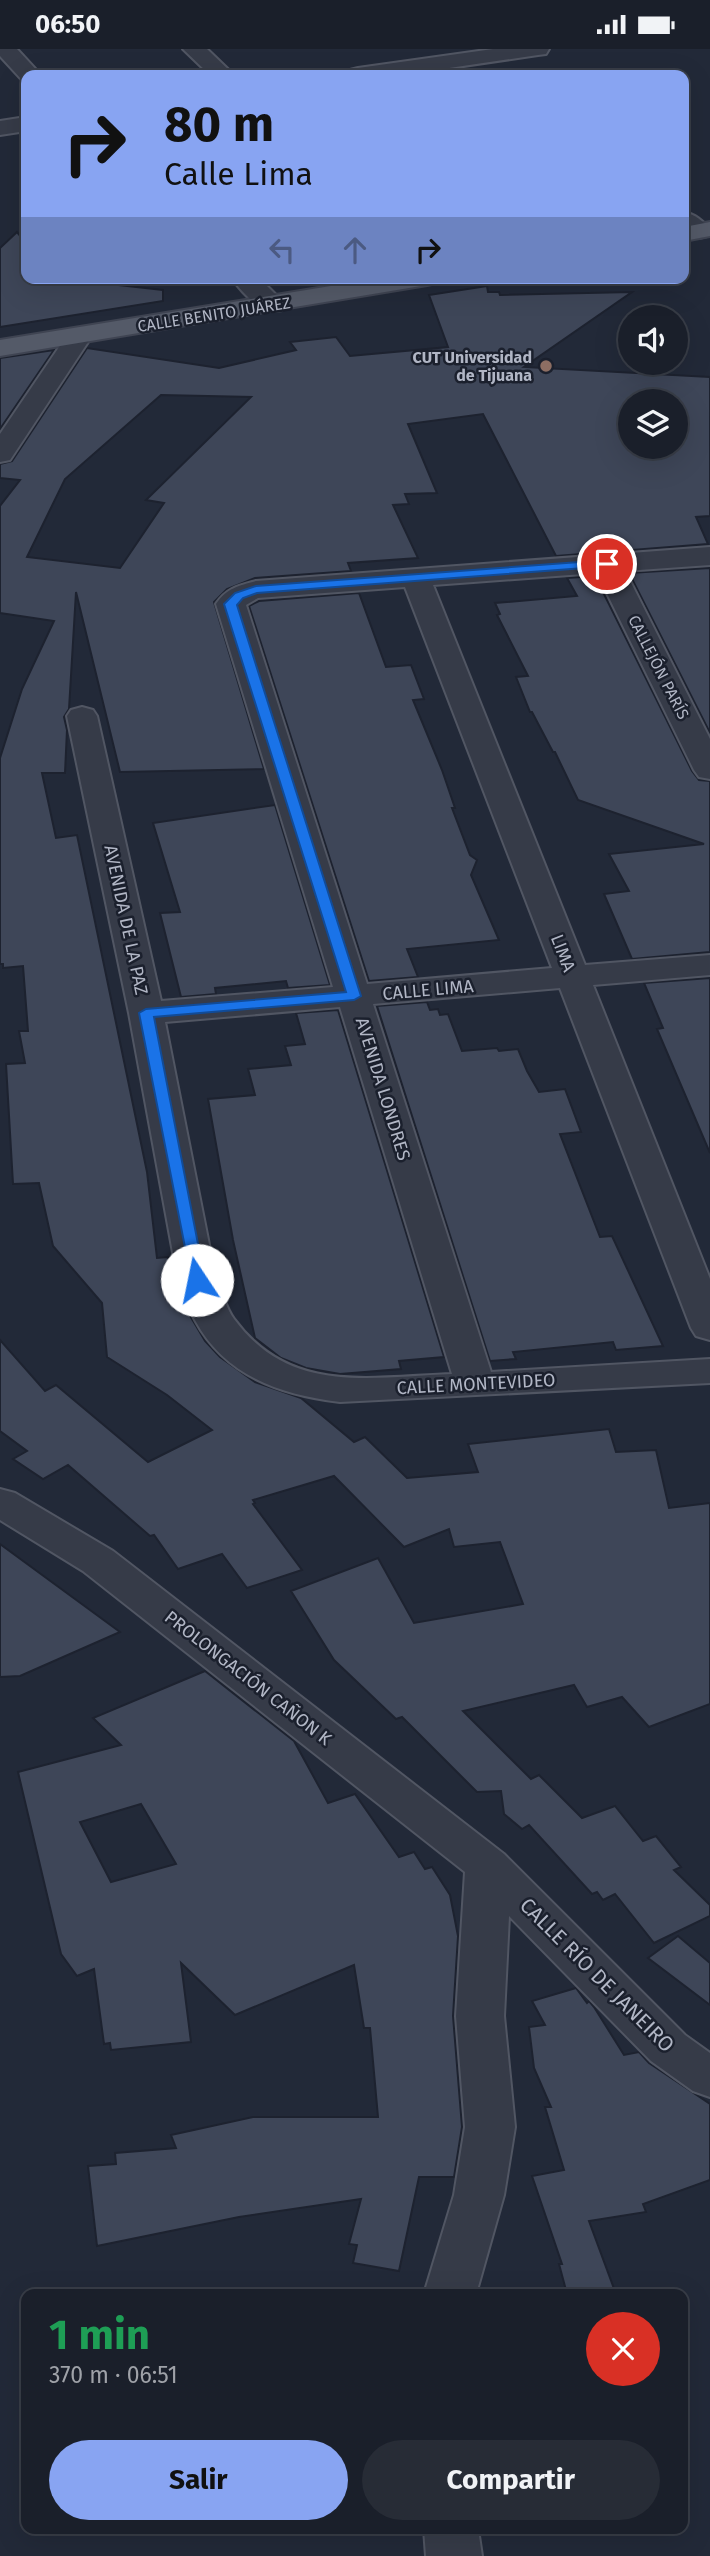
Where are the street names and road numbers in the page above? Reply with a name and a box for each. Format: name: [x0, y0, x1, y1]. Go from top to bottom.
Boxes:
street label: CALLE BENITO JUÁREZ: [136, 292, 292, 336]
street label: CALLEJÓN PARÍS: [624, 612, 694, 723]
street label: AVENIDA DE LA PAZ: [99, 843, 153, 997]
street label: LIMA: [546, 931, 580, 976]
street label: CALLE LIMA: [382, 975, 475, 1005]
street label: AVENIDA LONDRES: [351, 1015, 415, 1163]
street label: CALLE MONTEVIDEO: [396, 1369, 556, 1399]
street label: PROLONGACIÓN CAÑON K: [160, 1605, 337, 1750]
street label: CALLE RÍO DE JANEIRO: [514, 1892, 680, 2058]

